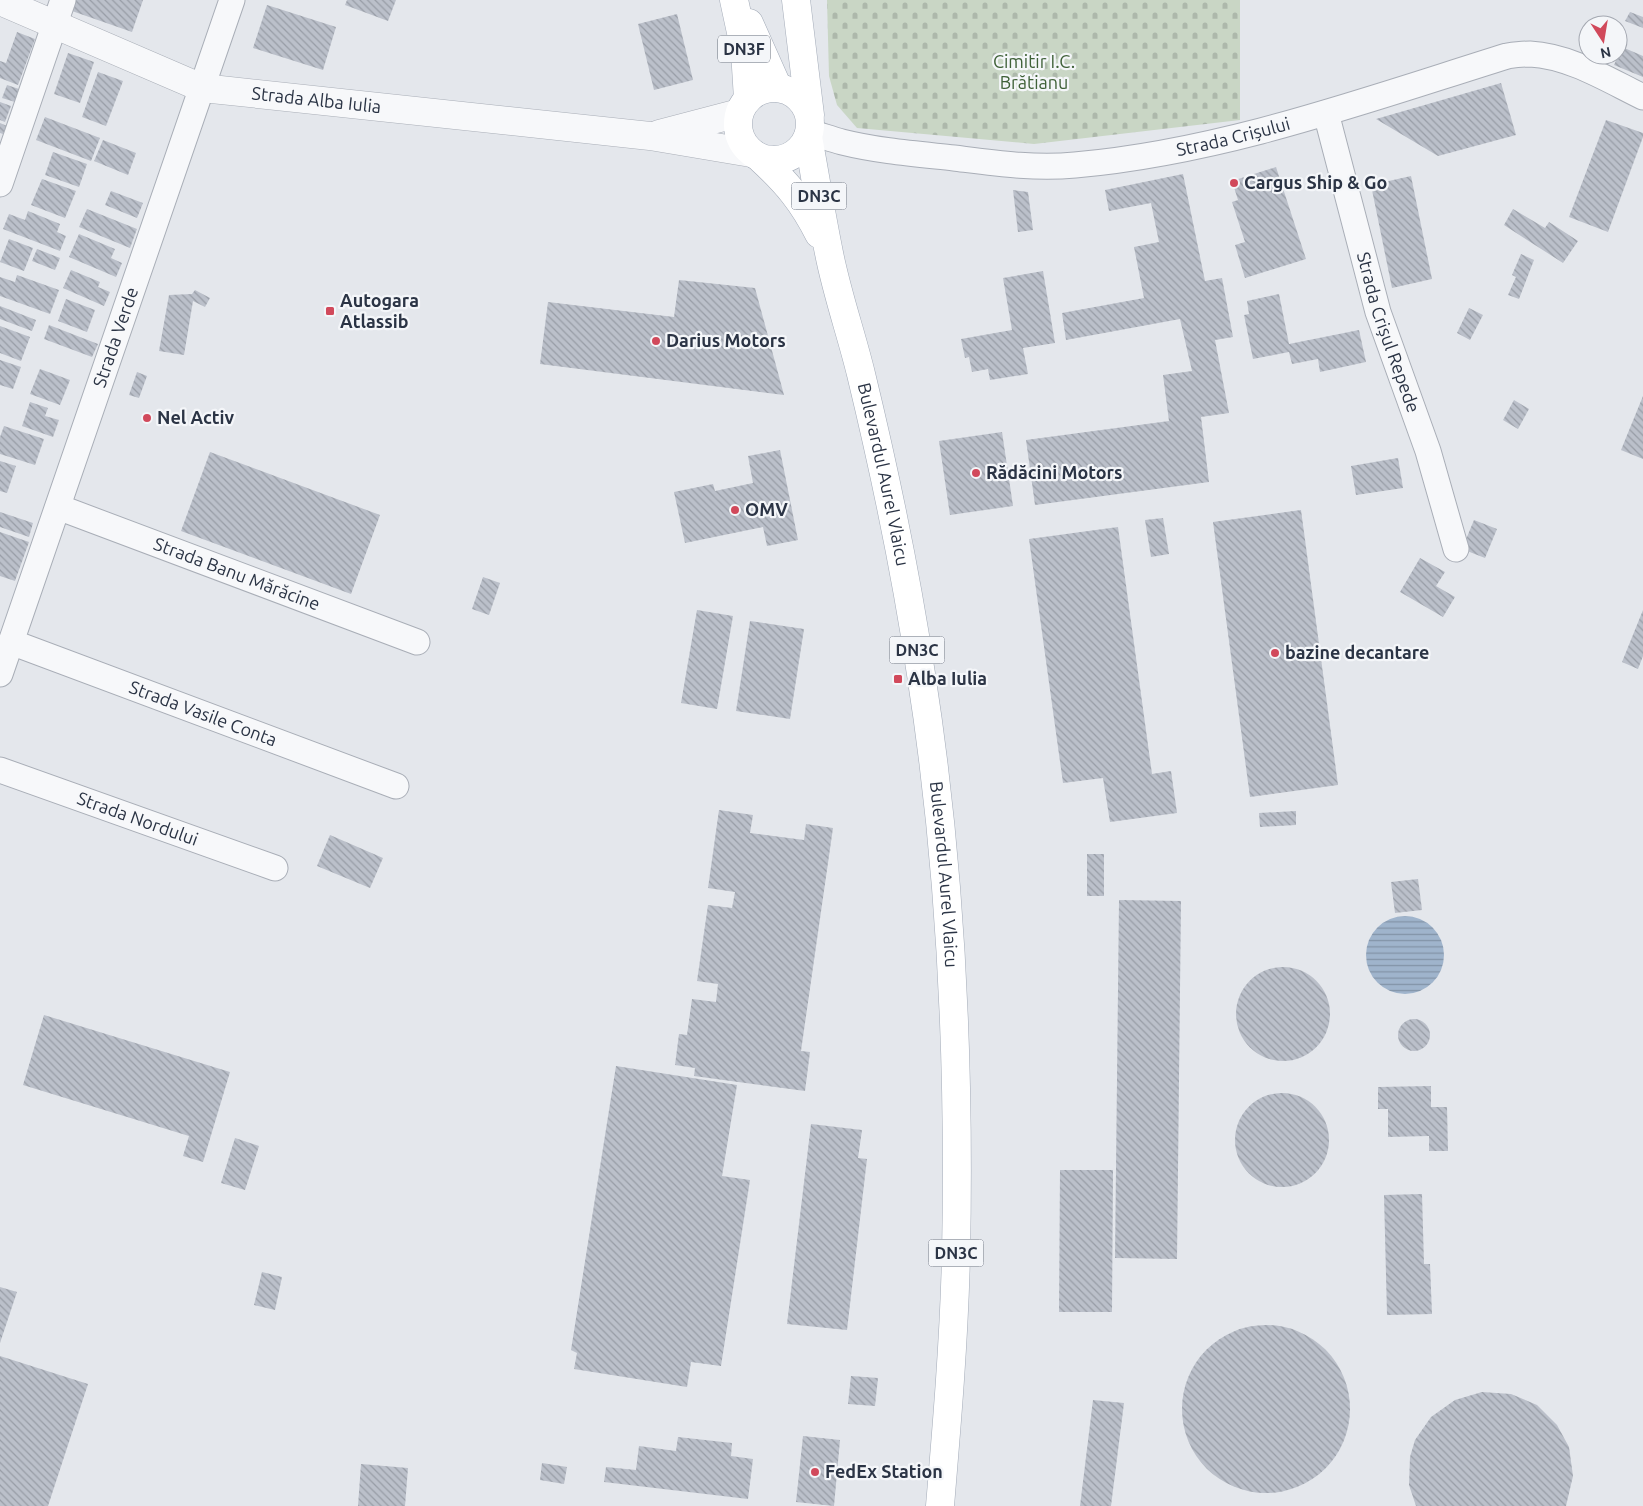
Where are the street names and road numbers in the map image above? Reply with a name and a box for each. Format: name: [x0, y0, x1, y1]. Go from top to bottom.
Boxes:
road number: DN3F: [718, 36, 770, 62]
street label: Strada Alba Iulia: [251, 82, 382, 116]
street label: Strada Crișului: [1174, 113, 1292, 159]
road number: DN3C: [792, 182, 846, 210]
street label: Strada Crișul Repede: [1354, 250, 1424, 415]
street label: Strada Verde: [88, 284, 141, 390]
street label: Bulevardul Aurel Vlaicu: [854, 381, 914, 568]
street label: Strada Banu Mărăcine: [151, 533, 323, 614]
road number: DN3C: [890, 636, 944, 664]
street label: Strada Vasile Conta: [127, 676, 280, 750]
street label: Bulevardul Aurel Vlaicu: [927, 780, 962, 968]
street label: Strada Nordului: [75, 787, 201, 849]
road number: DN3C: [928, 1240, 984, 1266]

